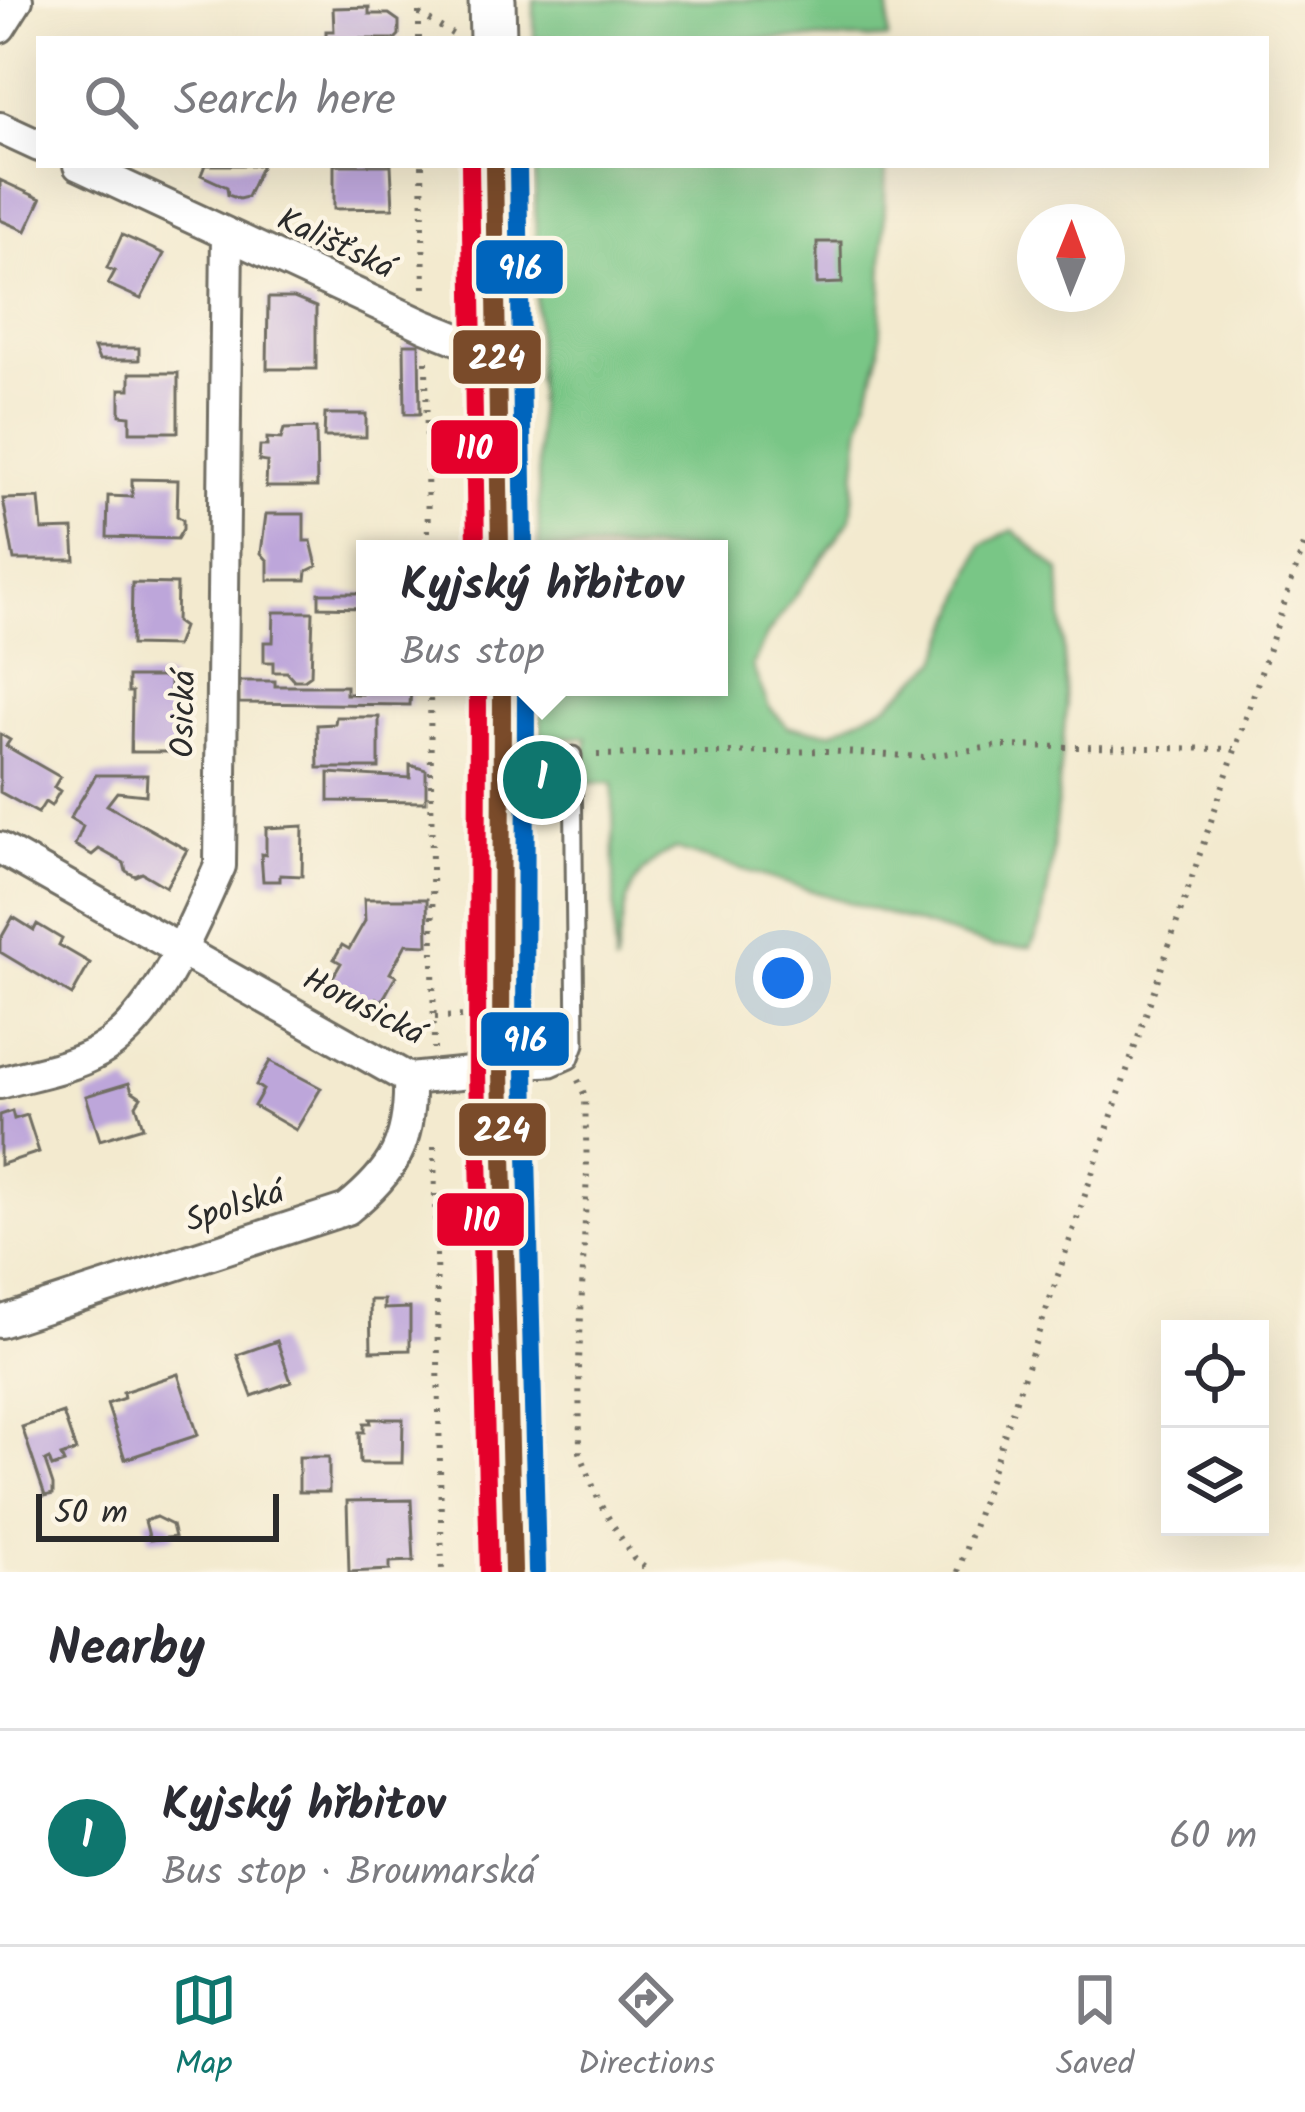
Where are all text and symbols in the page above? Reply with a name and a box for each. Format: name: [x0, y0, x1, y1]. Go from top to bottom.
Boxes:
search box: [36, 36, 1269, 168]
text: Search here: [174, 66, 396, 138]
icon: search: [78, 69, 144, 135]
street label: Kališťská: [267, 195, 406, 297]
north arrow: [1017, 204, 1125, 312]
line badge: 916: [474, 238, 565, 296]
text: 916: [498, 244, 542, 297]
line badge: 224: [451, 328, 543, 386]
text: 224: [469, 334, 525, 387]
line badge: 110: [429, 418, 520, 476]
text: 110: [456, 424, 493, 477]
popup: [356, 540, 728, 696]
text: Kyjský hřbitov: [400, 551, 684, 623]
text: Bus stop: [400, 623, 544, 685]
street label: Osická: [158, 666, 212, 758]
pin: 1: [503, 735, 581, 825]
your location: [753, 948, 813, 1008]
street label: Horusická: [292, 955, 437, 1063]
line badge: 916: [479, 1010, 571, 1068]
text: 916: [503, 1016, 547, 1069]
line badge: 224: [457, 1101, 548, 1158]
text: 224: [474, 1106, 530, 1159]
street label: Spolská: [179, 1166, 295, 1249]
line badge: 110: [435, 1191, 526, 1248]
text: 110: [463, 1196, 500, 1249]
map controls: [1161, 1320, 1269, 1536]
button: locate: [1161, 1320, 1269, 1428]
button: layers: [1161, 1428, 1269, 1536]
scale bar: [36, 1488, 279, 1541]
text: 50 m: [54, 1488, 128, 1541]
text: Nearby: [48, 1610, 205, 1691]
text: Kyjský hřbitov: [162, 1771, 445, 1843]
text: 1: [81, 1807, 93, 1869]
text: 60 m: [1169, 1807, 1257, 1869]
text: Bus stop · Broumarská: [162, 1843, 536, 1905]
tab: Map: [171, 1967, 237, 2092]
tab: Directions: [578, 1967, 715, 2092]
tab: Saved: [1056, 1967, 1134, 2092]

